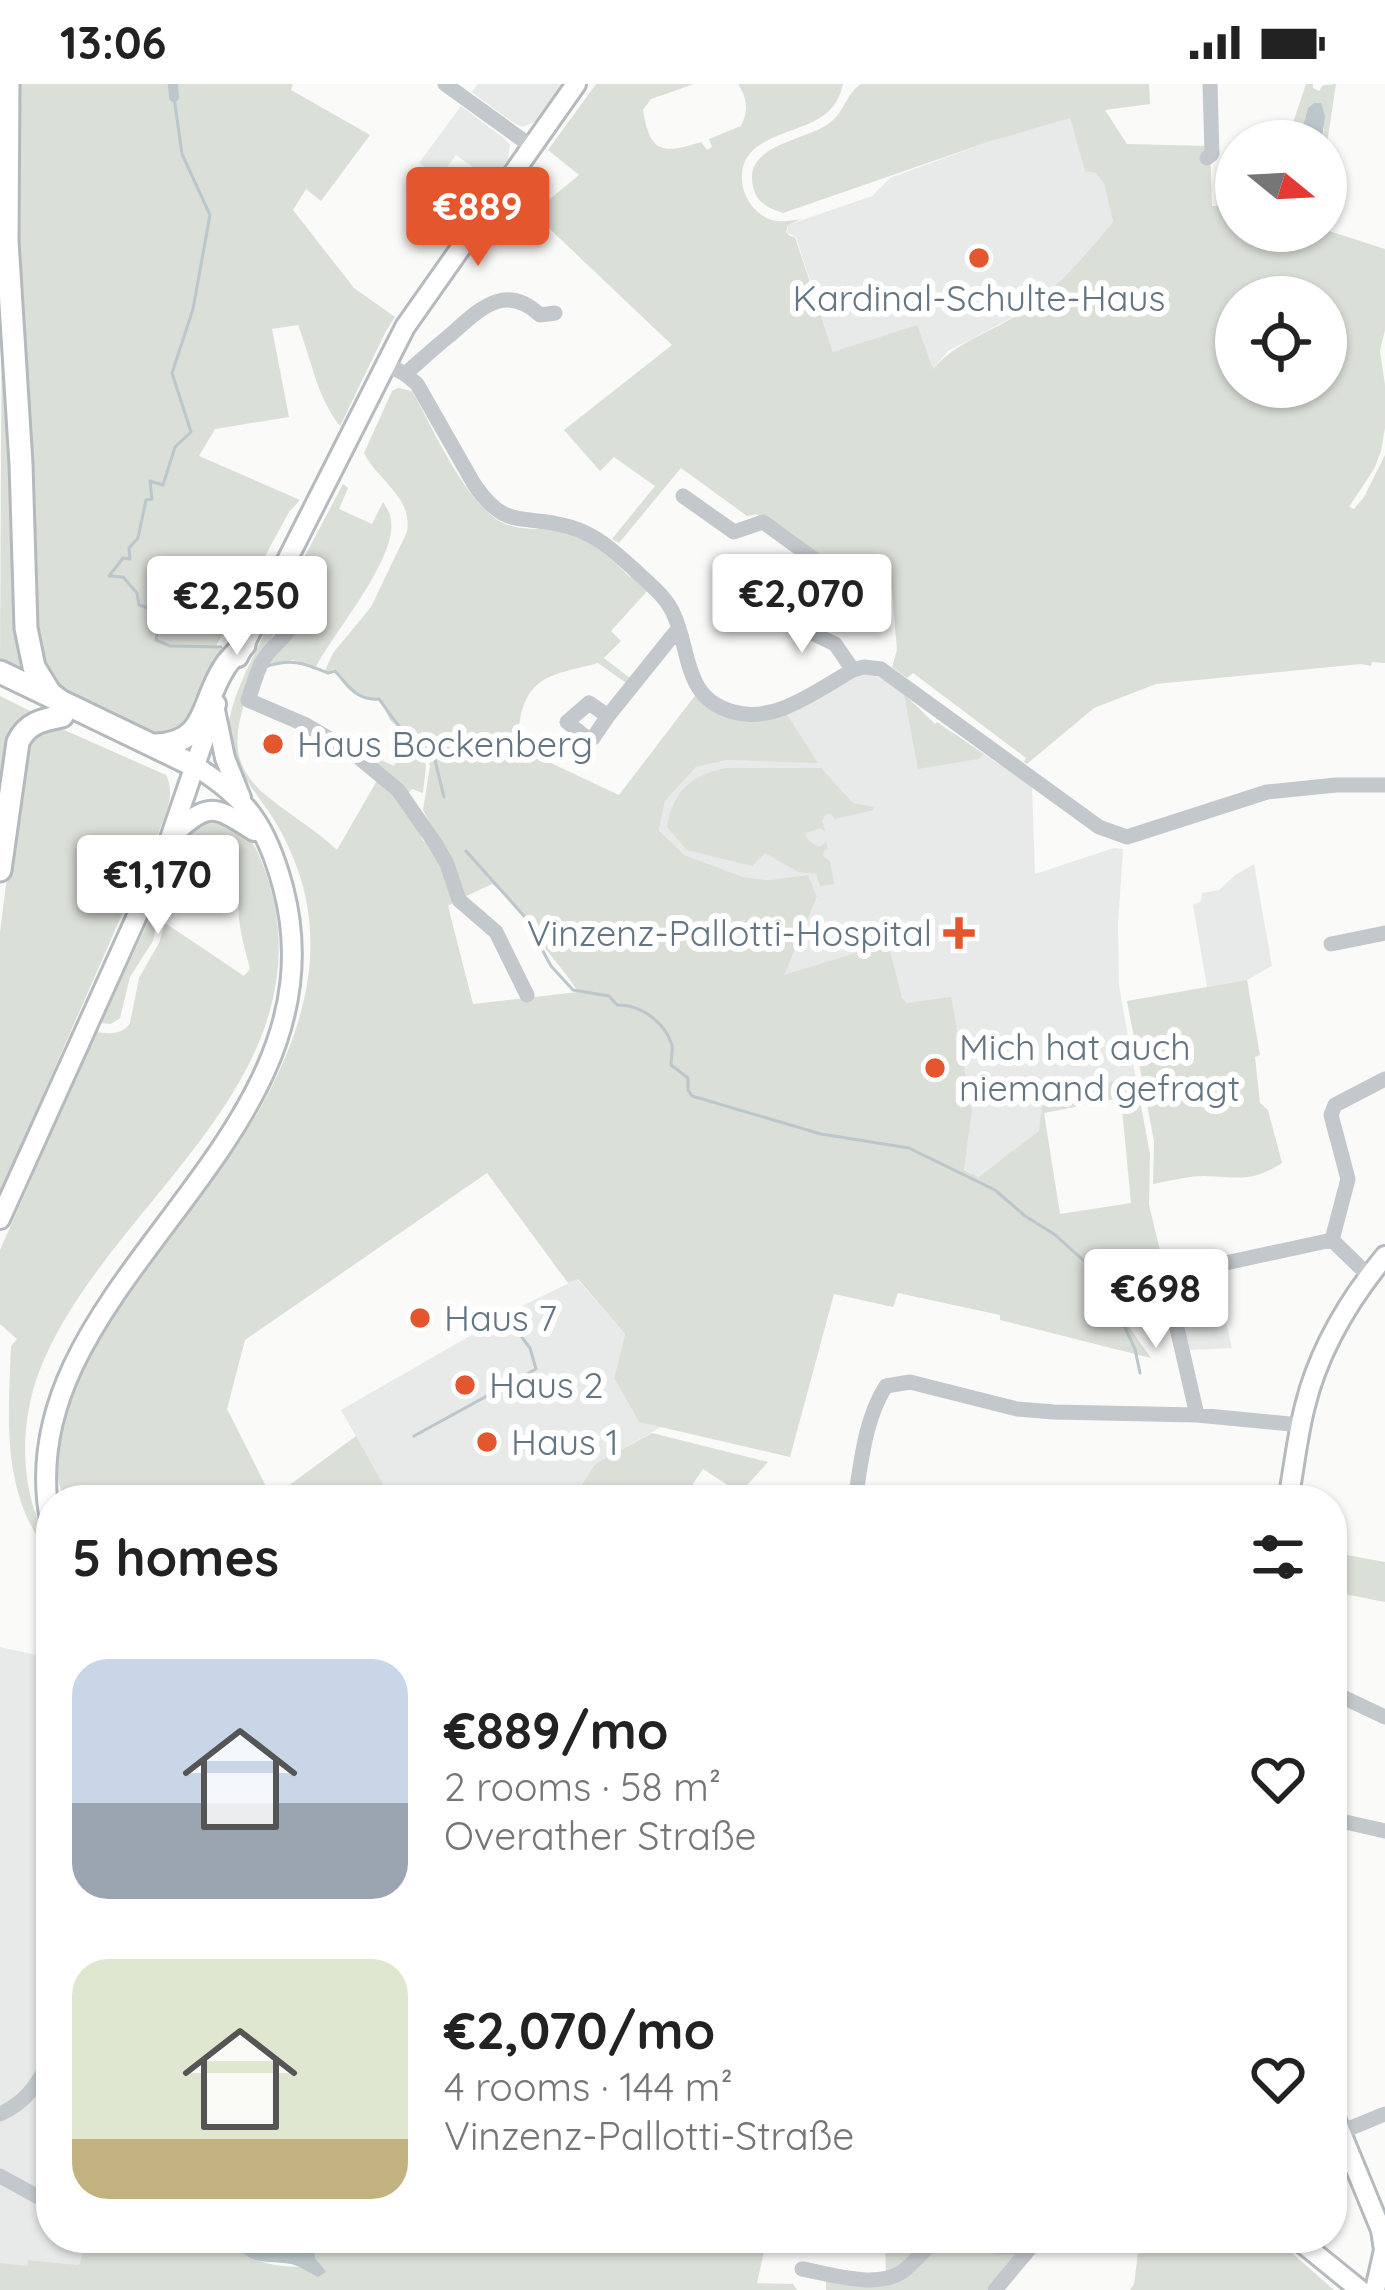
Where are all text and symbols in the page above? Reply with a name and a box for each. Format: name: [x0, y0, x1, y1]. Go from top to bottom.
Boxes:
text: 13:06: [60, 14, 166, 70]
north arrow: [1215, 120, 1347, 252]
map controls: [1215, 120, 1347, 408]
pin: €889: [407, 167, 549, 269]
text: €889: [433, 181, 523, 230]
marker: Kardinal-Schulte-Haus: [966, 245, 992, 271]
place label: Kardinal-Schulte-Haus: [793, 275, 1165, 320]
button: locate: [1215, 276, 1347, 408]
pin: €2,070: [704, 554, 900, 656]
pin: €2,250: [139, 556, 335, 658]
text: €2,070: [739, 568, 865, 617]
text: €2,250: [174, 570, 300, 619]
place label: Haus Bockenberg: [297, 721, 593, 766]
marker: Haus Bockenberg: [260, 731, 286, 757]
pin: €1,170: [60, 835, 256, 937]
text: €1,170: [104, 849, 212, 898]
place label: Vinzenz-Pallotti-Hospital: [527, 910, 932, 955]
marker: Vinzenz-Pallotti-Hospital: [943, 917, 975, 949]
place label: Mich hat auch niemand gefragt: [959, 1024, 1240, 1110]
marker: Mich hat auch niemand gefragt: [922, 1055, 948, 1081]
pin: €698: [1085, 1249, 1227, 1351]
text: €698: [1111, 1263, 1201, 1312]
place label: Haus 7: [444, 1295, 557, 1340]
marker: Haus 7: [407, 1305, 433, 1331]
place label: Haus 2: [489, 1362, 604, 1407]
marker: Haus 2: [452, 1372, 478, 1398]
place label: Haus 1: [511, 1419, 619, 1464]
marker: Haus 1: [474, 1429, 500, 1455]
icon: filters: [1245, 1524, 1311, 1590]
text: 5 homes: [72, 1525, 279, 1589]
text: €889/mo: [444, 1698, 669, 1762]
icon: home: [168, 1707, 312, 1851]
icon: heart: [1245, 1746, 1311, 1812]
text: 2 rooms · 58 m²: [444, 1762, 721, 1811]
text: Overather Straße: [444, 1811, 757, 1860]
text: €2,070/mo: [444, 1998, 715, 2062]
icon: home: [168, 2007, 312, 2151]
icon: heart: [1245, 2046, 1311, 2112]
text: 4 rooms · 144 m²: [444, 2062, 733, 2111]
text: Vinzenz-Pallotti-Straße: [444, 2111, 854, 2160]

